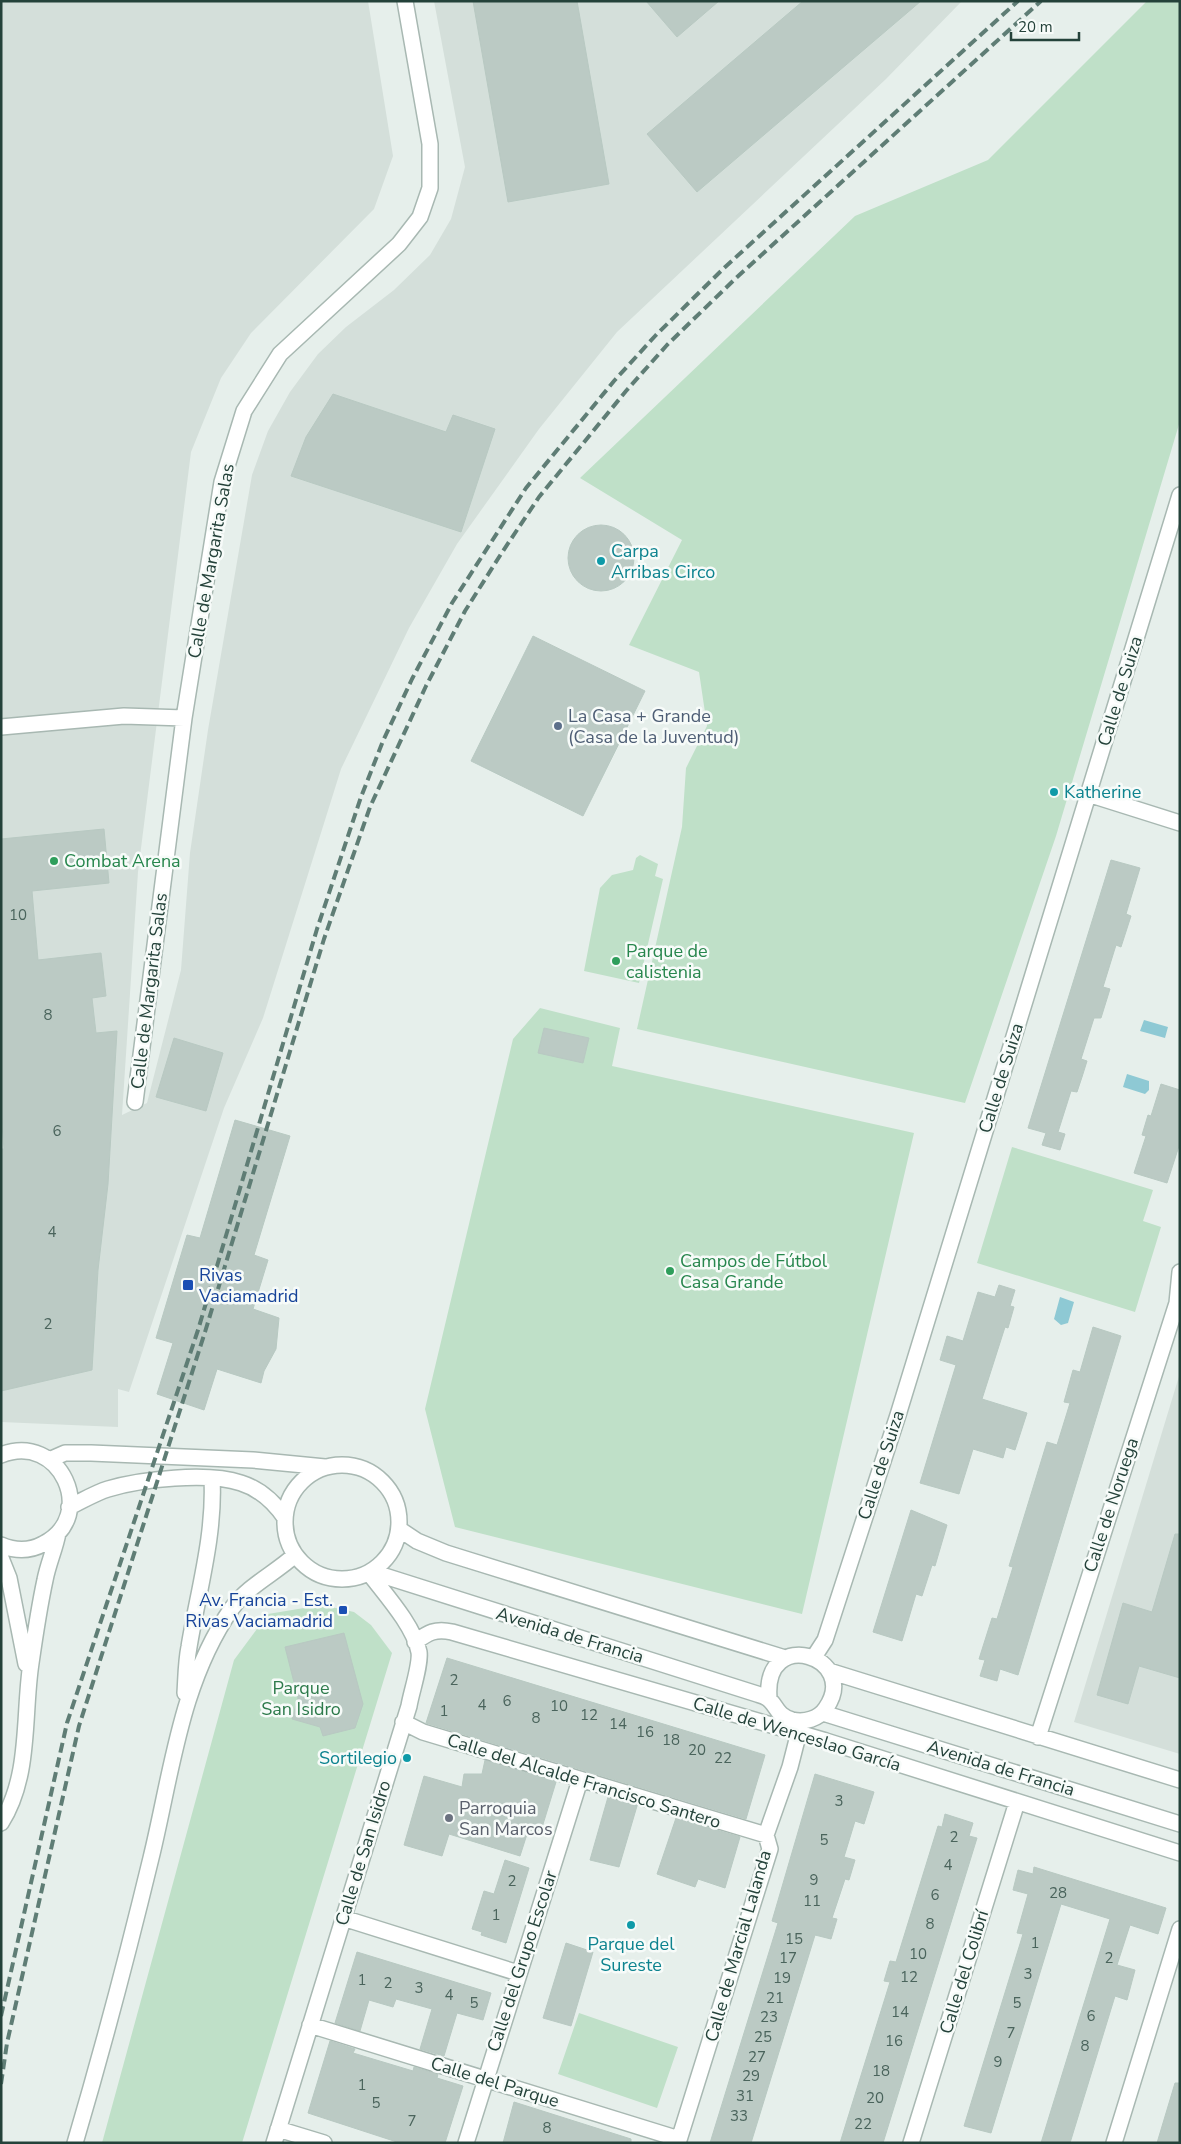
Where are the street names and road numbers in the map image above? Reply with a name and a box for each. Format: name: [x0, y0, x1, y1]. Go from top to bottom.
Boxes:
street label: Calle de Margarita Salas: [182, 462, 240, 660]
street label: Calle de Suiza: [1092, 633, 1148, 749]
street label: Calle de Margarita Salas: [125, 892, 173, 1090]
street label: Calle de Suiza: [973, 1020, 1029, 1136]
street label: Calle de Suiza: [852, 1407, 910, 1523]
street label: Calle de Noruega: [1078, 1435, 1144, 1575]
street label: Avenida de Francia: [493, 1601, 647, 1669]
street label: Calle de Wenceslao García: [690, 1691, 904, 1777]
street label: Calle del Alcalde Francisco Santero: [444, 1728, 724, 1834]
street label: Avenida de Francia: [924, 1734, 1078, 1802]
street label: Calle de San Isidro: [330, 1777, 396, 1929]
street label: Calle de Marcial Lalanda: [699, 1847, 777, 2045]
street label: Calle del Grupo Escolar: [481, 1867, 563, 2055]
street label: Calle del Colibrí: [934, 1906, 994, 2037]
street label: Calle del Parque: [428, 2051, 562, 2113]

